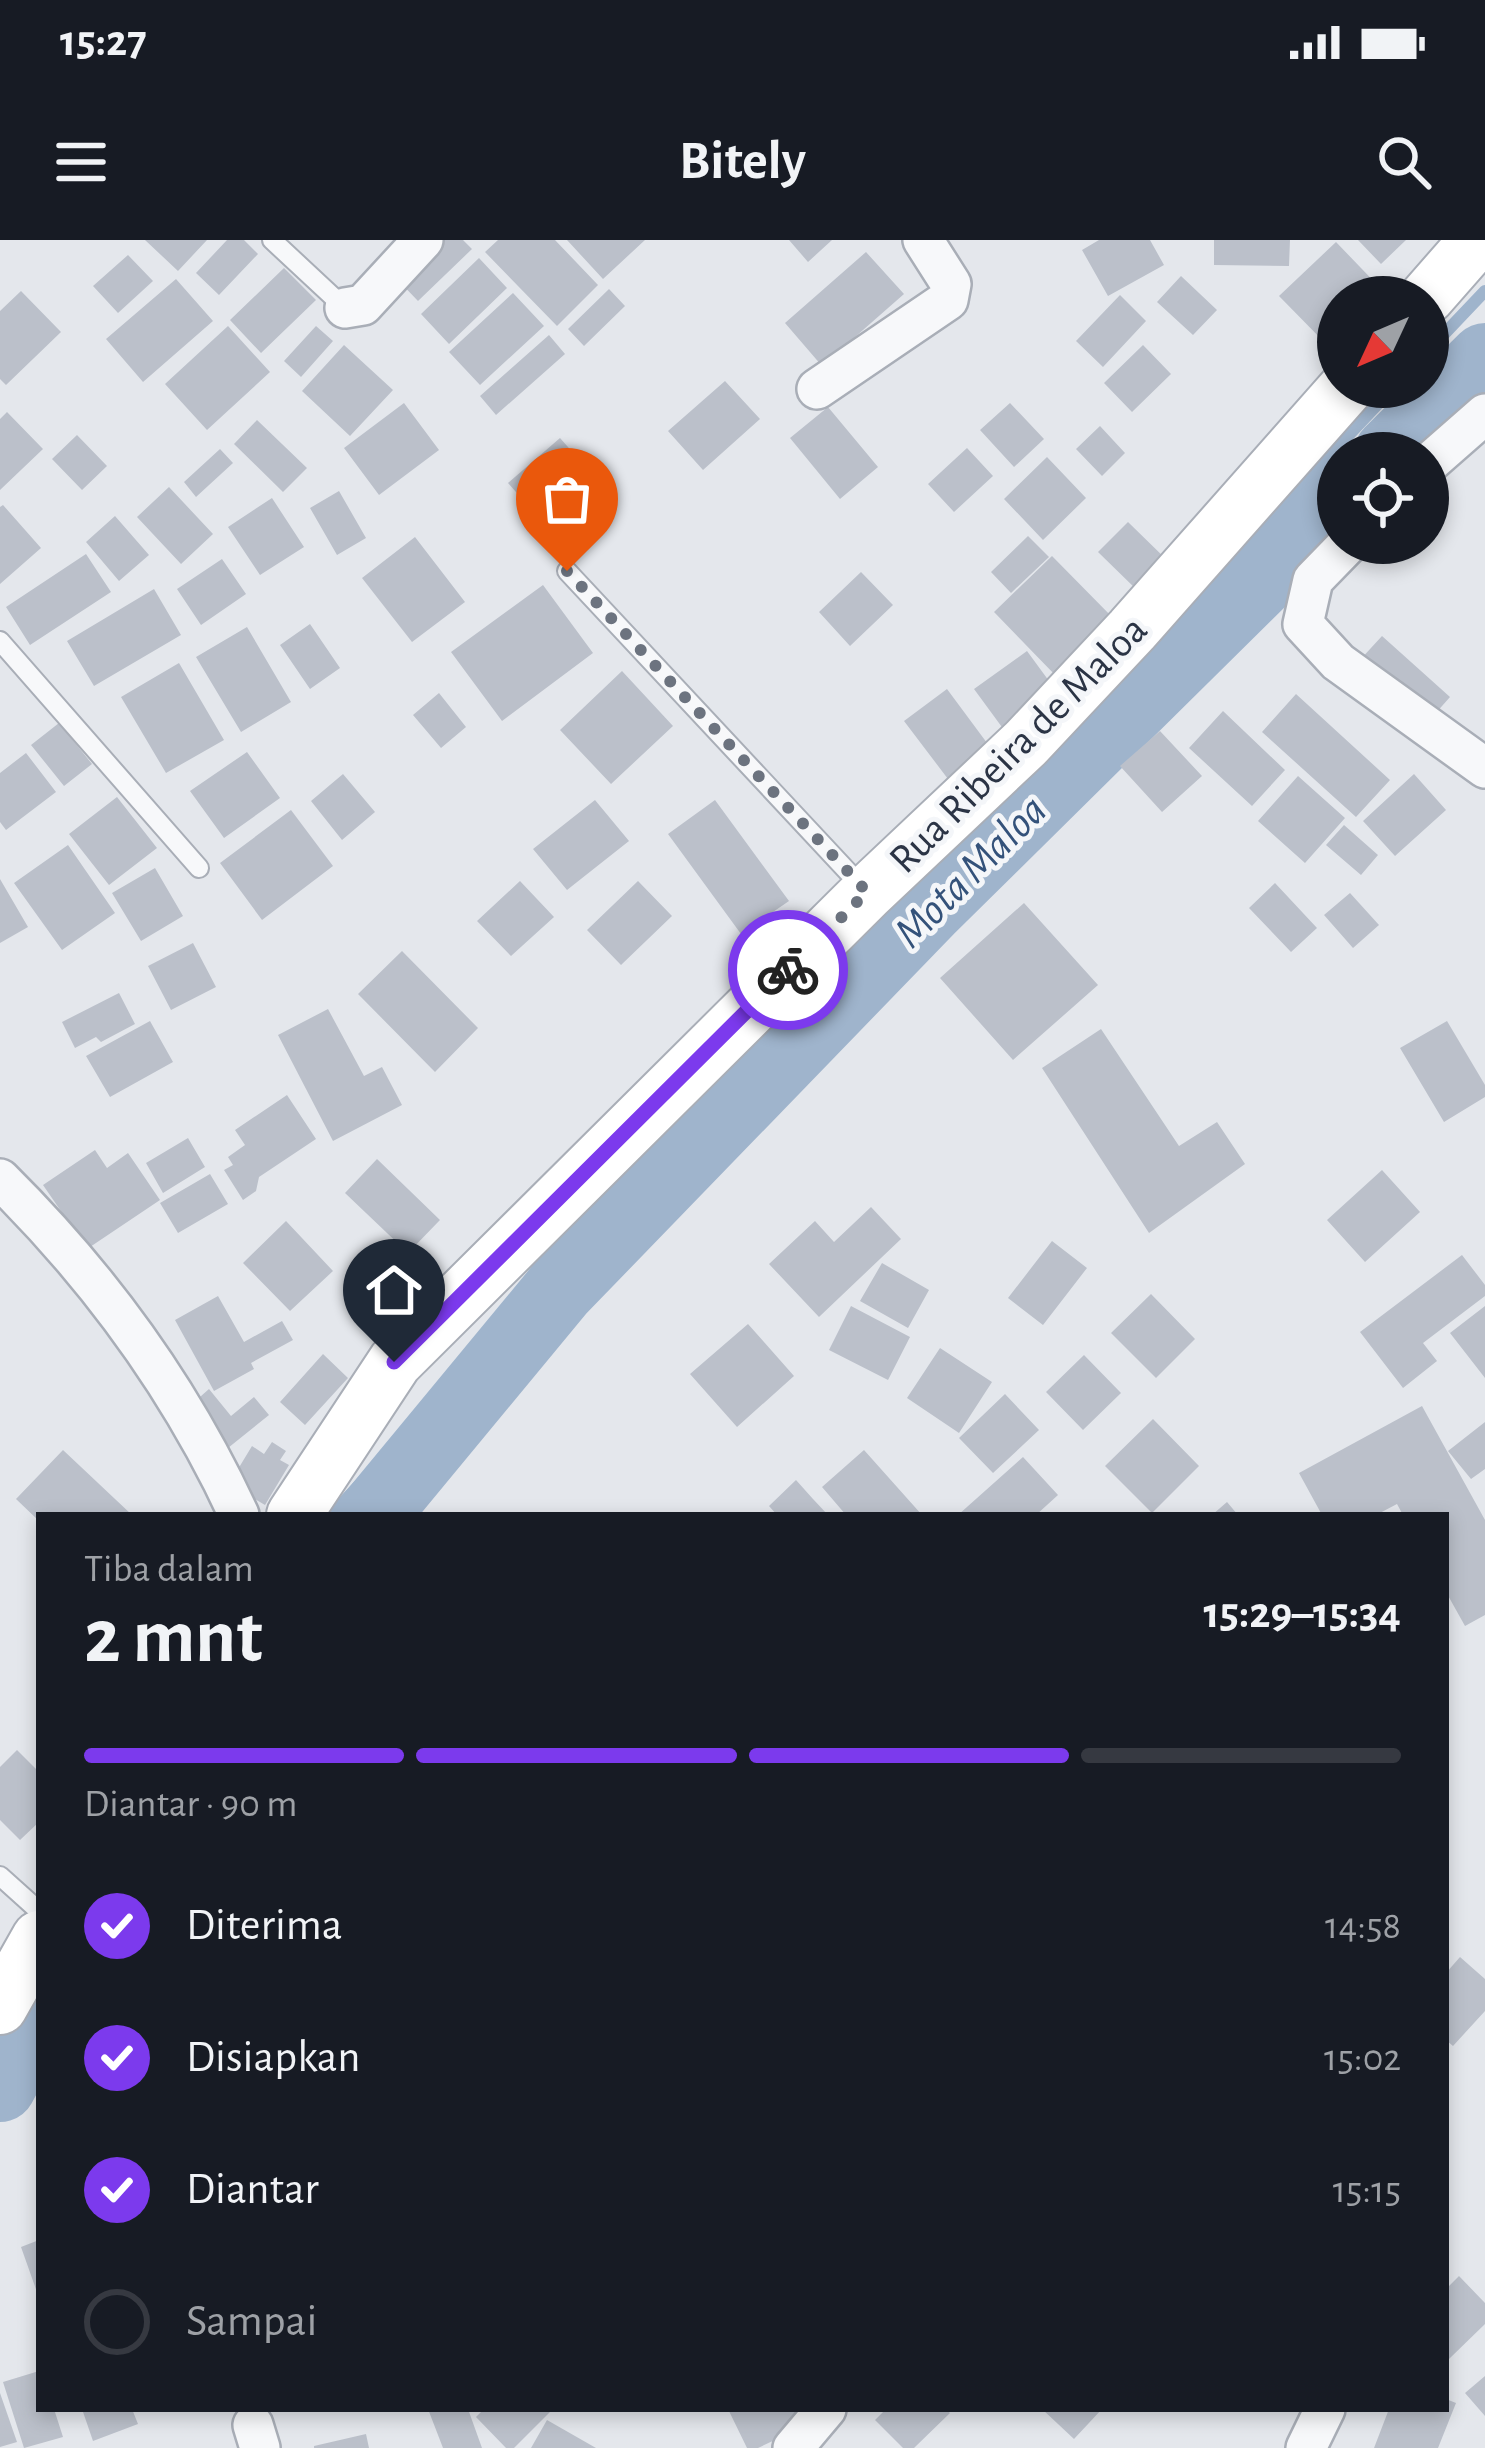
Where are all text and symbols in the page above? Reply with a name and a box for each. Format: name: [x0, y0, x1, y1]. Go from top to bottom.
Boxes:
text: 15:27: [60, 19, 147, 64]
icon: menu: [48, 129, 114, 195]
icon: search: [1371, 129, 1437, 195]
text: Bitely: [679, 135, 806, 189]
north arrow: [1317, 276, 1449, 408]
map controls: [1317, 276, 1449, 564]
button: locate: [1317, 432, 1449, 564]
pin: [516, 448, 618, 571]
icon: bag: [534, 466, 600, 532]
street label: Rua Ribeira de Maloa: [882, 608, 1155, 881]
water label: Mota Maloa: [886, 787, 1055, 956]
courier: [728, 910, 848, 1030]
icon: bike: [755, 937, 821, 1003]
pin: [343, 1239, 445, 1362]
icon: home: [361, 1257, 427, 1323]
text: Tiba dalam: [84, 1550, 254, 1589]
text: 15:29–15:34: [1203, 1591, 1401, 1636]
text: 2 mnt: [84, 1599, 263, 1677]
text: Diantar · 90 m: [84, 1785, 297, 1824]
icon: check: [84, 1893, 150, 1959]
text: Diterima: [186, 1903, 343, 1948]
text: 14:58: [1325, 1907, 1401, 1946]
icon: check: [84, 2025, 150, 2091]
text: Disiapkan: [186, 2035, 360, 2080]
text: 15:02: [1324, 2039, 1401, 2078]
icon: check: [84, 2157, 150, 2223]
text: Diantar: [186, 2167, 319, 2212]
text: 15:15: [1333, 2171, 1401, 2210]
text: Sampai: [186, 2299, 317, 2344]

